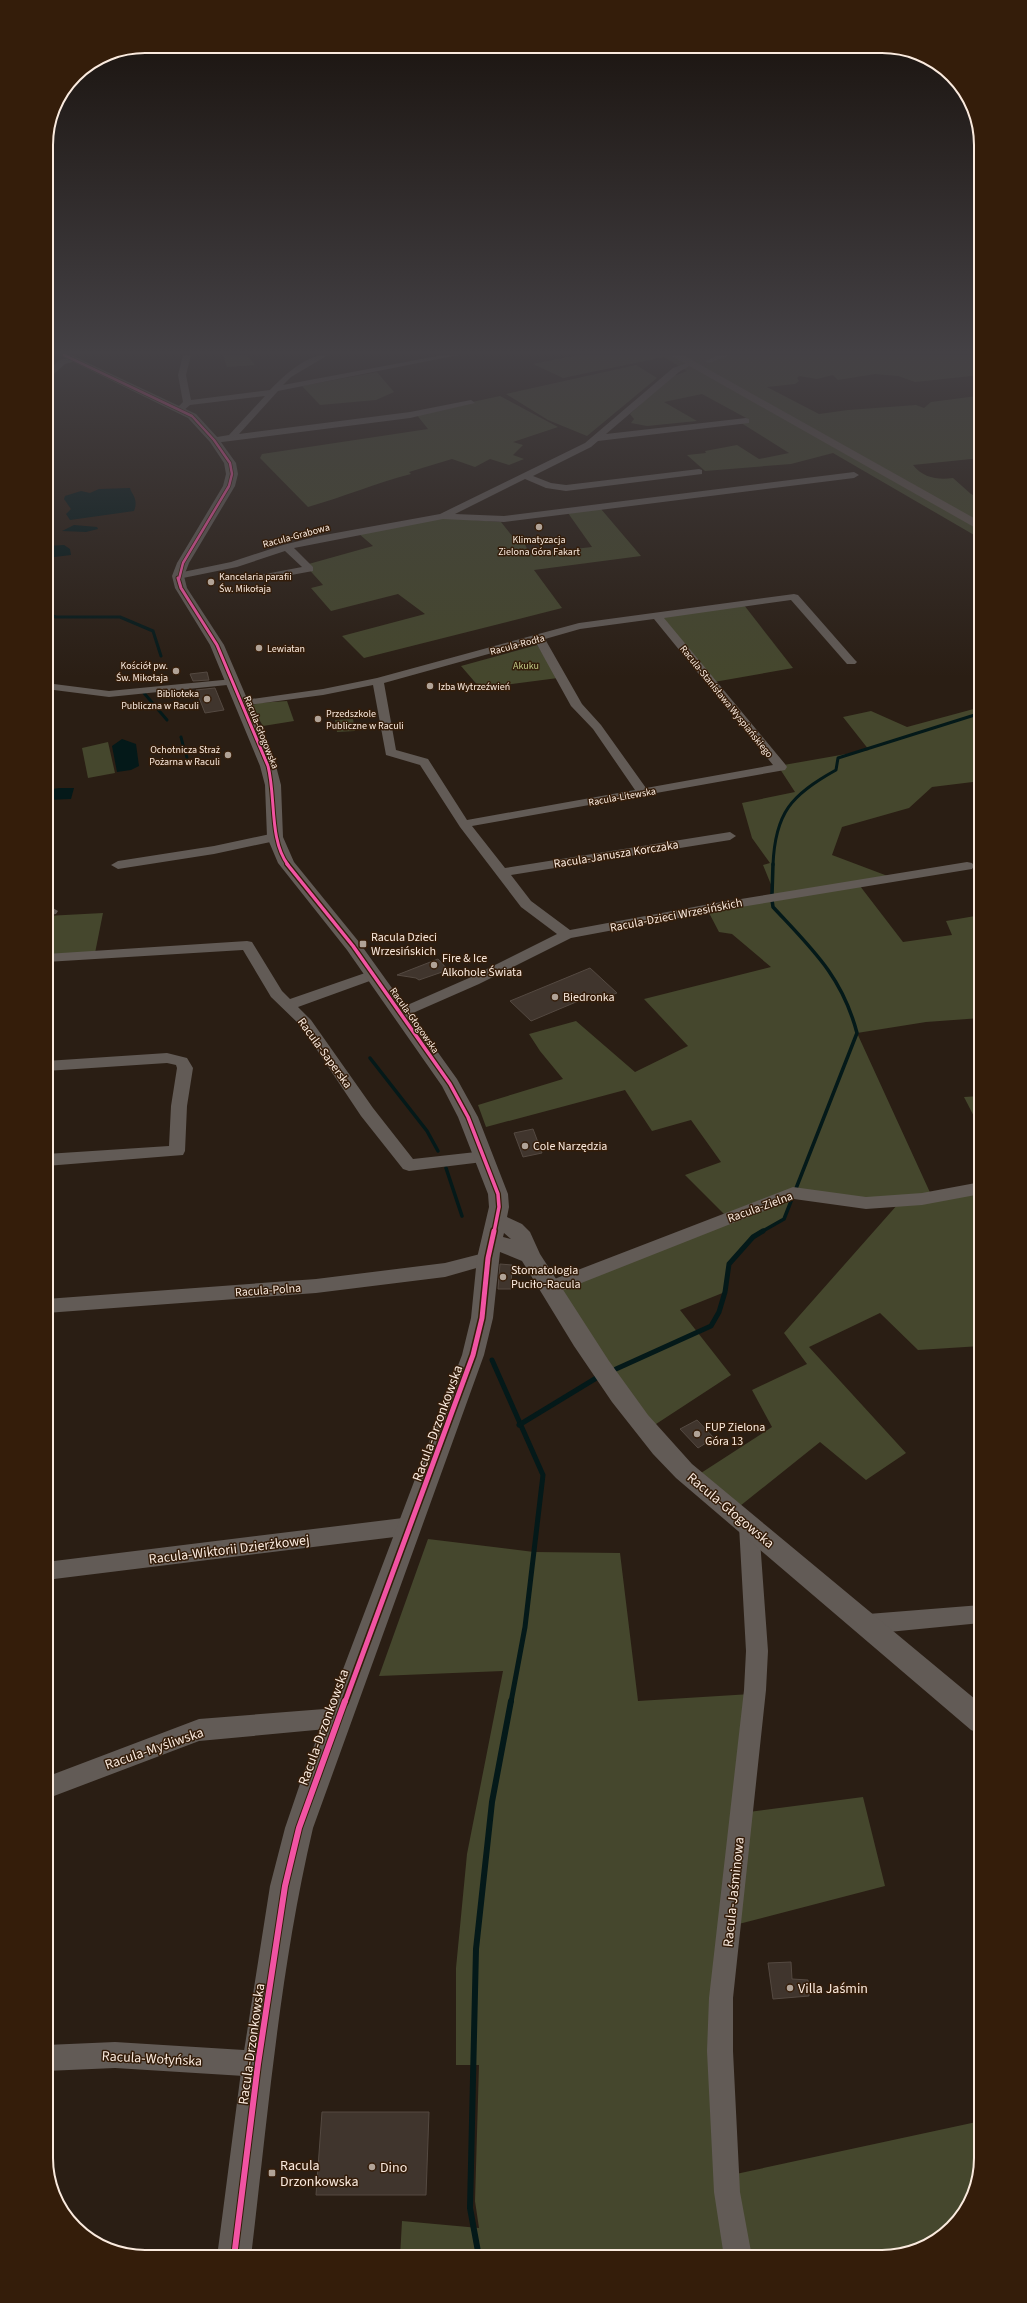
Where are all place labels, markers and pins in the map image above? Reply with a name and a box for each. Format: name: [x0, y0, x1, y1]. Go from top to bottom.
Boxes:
marker: Klimatyzacja Zielona Góra Fakart: [534, 522, 544, 532]
place label: Klimatyzacja Zielona Góra Fakart: [498, 533, 580, 559]
place label: Kancelaria parafii Św. Mikołaja: [219, 570, 292, 596]
marker: Kancelaria parafii Św. Mikołaja: [206, 577, 216, 587]
place label: Lewiatan: [267, 642, 305, 656]
marker: Lewiatan: [254, 643, 264, 653]
place label: Kościół pw. Św. Mikołaja: [116, 659, 168, 685]
marker: Kościół pw. Św. Mikołaja: [171, 666, 181, 676]
place label: Izba Wytrzeźwień: [438, 680, 510, 694]
marker: Izba Wytrzeźwień: [425, 681, 435, 691]
place label: Biblioteka Publiczna w Raculi: [121, 687, 199, 713]
marker: Biblioteka Publiczna w Raculi: [202, 694, 212, 704]
place label: Przedszkole Publiczne w Raculi: [326, 707, 404, 733]
marker: Przedszkole Publiczne w Raculi: [313, 714, 323, 724]
place label: Ochotnicza Straż Pożarna w Raculi: [149, 743, 220, 769]
marker: Ochotnicza Straż Pożarna w Raculi: [223, 750, 233, 760]
place label: Racula Dzieci Wrzesińskich: [371, 929, 437, 960]
marker: Racula Dzieci Wrzesińskich: [358, 939, 368, 949]
place label: Fire & Ice Alkohole Świata: [442, 950, 522, 981]
marker: Fire & Ice Alkohole Świata: [429, 960, 439, 970]
place label: Biedronka: [563, 989, 615, 1006]
marker: Biedronka: [550, 992, 560, 1002]
place label: Cole Narzędzia: [533, 1138, 607, 1155]
marker: Cole Narzędzia: [520, 1141, 530, 1151]
place label: Stomatologia Puciło-Racula: [511, 1262, 581, 1293]
marker: Stomatologia Puciło-Racula: [498, 1272, 508, 1282]
place label: FUP Zielona Góra 13: [705, 1419, 765, 1450]
marker: FUP Zielona Góra 13: [692, 1429, 702, 1439]
place label: Villa Jaśmin: [798, 1979, 868, 1999]
marker: Villa Jaśmin: [785, 1983, 795, 1993]
place label: Racula Drzonkowska: [280, 2156, 358, 2192]
place label: Dino: [380, 2158, 407, 2178]
marker: Dino: [367, 2162, 377, 2172]
marker: Racula Drzonkowska: [267, 2168, 277, 2178]

